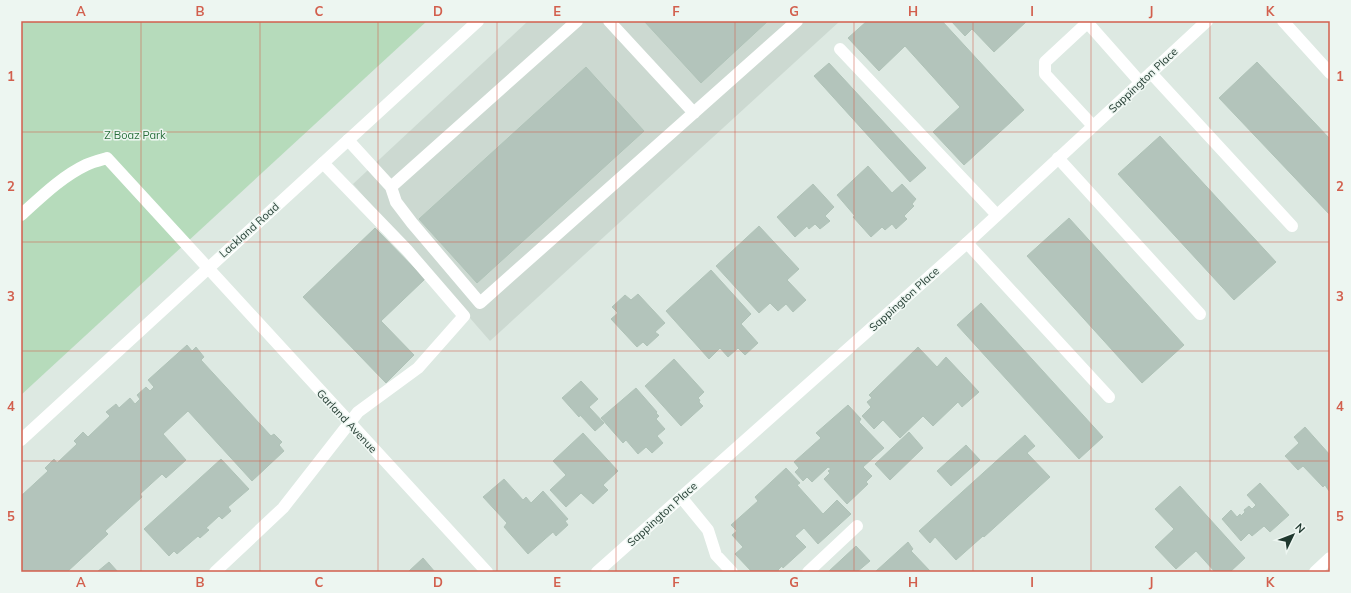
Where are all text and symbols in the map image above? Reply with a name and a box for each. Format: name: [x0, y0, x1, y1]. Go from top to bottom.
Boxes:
text: A: [76, 3, 86, 19]
text: B: [196, 3, 205, 19]
text: C: [315, 3, 324, 19]
text: D: [433, 3, 443, 19]
text: E: [553, 3, 561, 19]
text: F: [672, 3, 680, 19]
text: G: [789, 3, 799, 19]
text: H: [908, 3, 918, 19]
text: I: [1030, 3, 1034, 19]
text: J: [1149, 3, 1153, 19]
text: K: [1266, 3, 1276, 19]
street label: Sappington Place: [1106, 44, 1180, 116]
text: 1: [7, 68, 15, 84]
text: 1: [1336, 68, 1344, 84]
park label: Z Boaz Park: [104, 128, 166, 142]
text: 2: [7, 178, 15, 194]
text: 2: [1336, 178, 1344, 194]
street label: Lackland Road: [216, 199, 282, 261]
street label: Sappington Place: [866, 264, 942, 334]
text: 3: [7, 288, 15, 304]
text: 3: [1336, 288, 1344, 304]
street label: Garland Avenue: [314, 386, 380, 456]
text: 4: [7, 398, 15, 414]
text: 4: [1336, 398, 1344, 414]
street label: Sappington Place: [624, 479, 700, 549]
text: 5: [7, 508, 15, 524]
text: 5: [1336, 508, 1344, 524]
north arrow: [1273, 515, 1313, 555]
text: N: [1292, 520, 1308, 536]
text: A: [76, 574, 86, 590]
text: B: [196, 574, 205, 590]
text: C: [315, 574, 324, 590]
text: D: [433, 574, 443, 590]
text: E: [553, 574, 561, 590]
text: F: [672, 574, 680, 590]
text: G: [789, 574, 799, 590]
text: H: [908, 574, 918, 590]
text: I: [1030, 574, 1034, 590]
text: J: [1149, 574, 1153, 590]
text: K: [1266, 574, 1276, 590]

